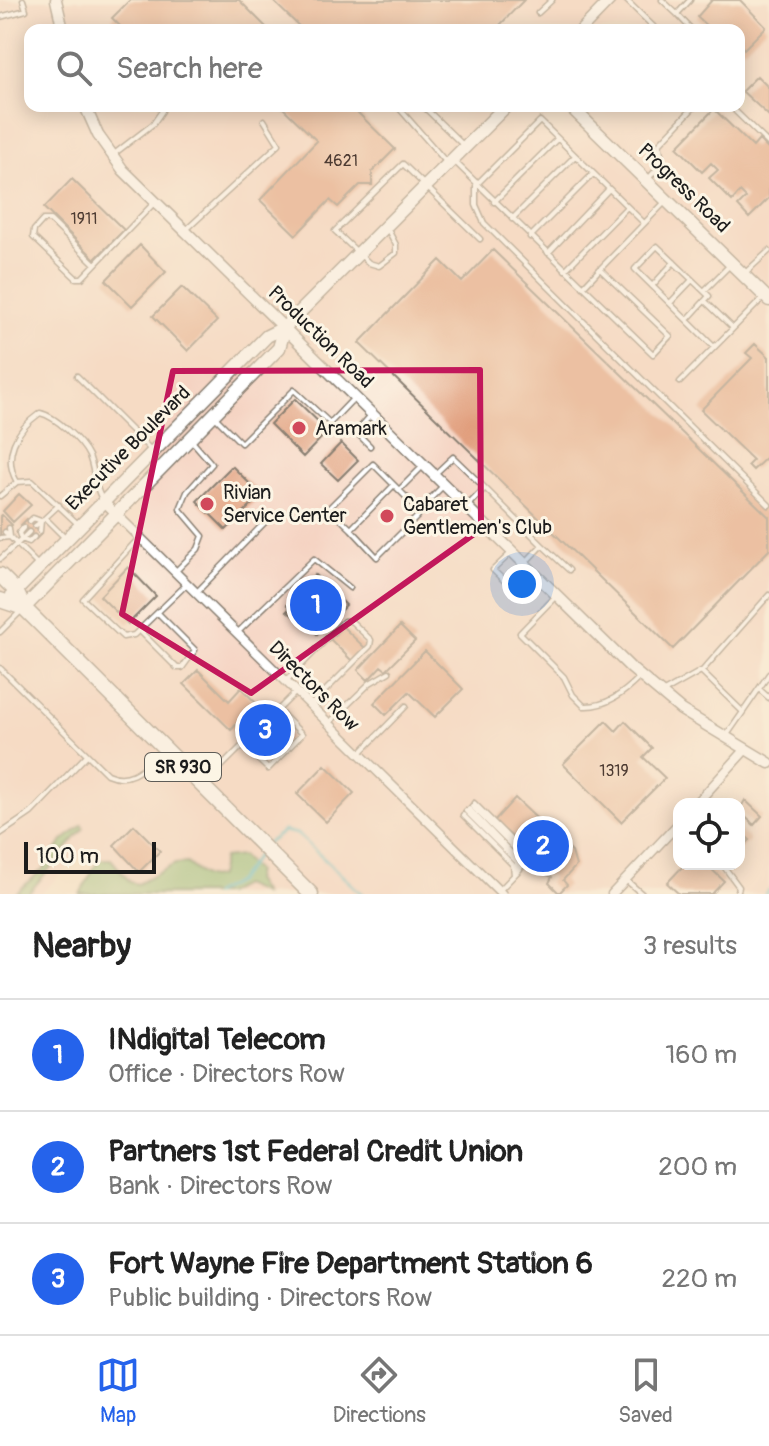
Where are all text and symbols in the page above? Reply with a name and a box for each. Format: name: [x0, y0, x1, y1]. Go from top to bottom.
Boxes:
search box: [24, 24, 745, 112]
icon: search: [52, 46, 96, 90]
text: Search here: [116, 50, 263, 87]
street label: Progress Road: [633, 138, 735, 238]
house number: 4621: [324, 151, 358, 171]
house number: 1911: [70, 209, 98, 229]
street label: Production Road: [263, 280, 379, 394]
street label: Executive Boulevard: [60, 380, 196, 516]
place label: Aramark: [315, 416, 388, 441]
marker: Aramark: [290, 419, 308, 437]
place label: Rivian Service Center: [223, 480, 347, 528]
place label: Cabaret Gentlemen's Club: [403, 492, 552, 540]
marker: Rivian Service Center: [198, 495, 216, 513]
marker: Cabaret Gentlemen's Club: [378, 507, 396, 525]
your location: [502, 564, 542, 604]
pin: 1: [290, 575, 342, 635]
street label: Directors Row: [264, 636, 365, 737]
pin: 3: [239, 700, 291, 760]
road number: SR 930: [145, 753, 221, 781]
house number: 1319: [599, 761, 629, 781]
map controls: [673, 798, 745, 870]
button: locate: [673, 798, 745, 870]
pin: 2: [517, 816, 569, 876]
scale bar: [24, 838, 156, 874]
text: 100 m: [36, 842, 99, 870]
text: Nearby: [32, 925, 131, 968]
text: 3 results: [643, 930, 737, 962]
text: INdigital Telecom: [108, 1021, 326, 1058]
text: 1: [53, 1039, 63, 1071]
text: 160 m: [665, 1039, 737, 1071]
text: Office · Directors Row: [108, 1058, 345, 1090]
text: Partners 1st Federal Credit Union: [108, 1133, 523, 1170]
text: 2: [51, 1151, 65, 1183]
text: 200 m: [658, 1151, 737, 1183]
text: Bank · Directors Row: [108, 1170, 332, 1202]
text: Fort Wayne Fire Department Station 6: [108, 1245, 593, 1282]
text: 3: [51, 1263, 65, 1295]
text: 220 m: [661, 1263, 737, 1295]
text: Public building · Directors Row: [108, 1282, 432, 1314]
tab: Map: [96, 1353, 140, 1429]
tab: Directions: [333, 1353, 426, 1429]
tab: Saved: [618, 1353, 673, 1429]

